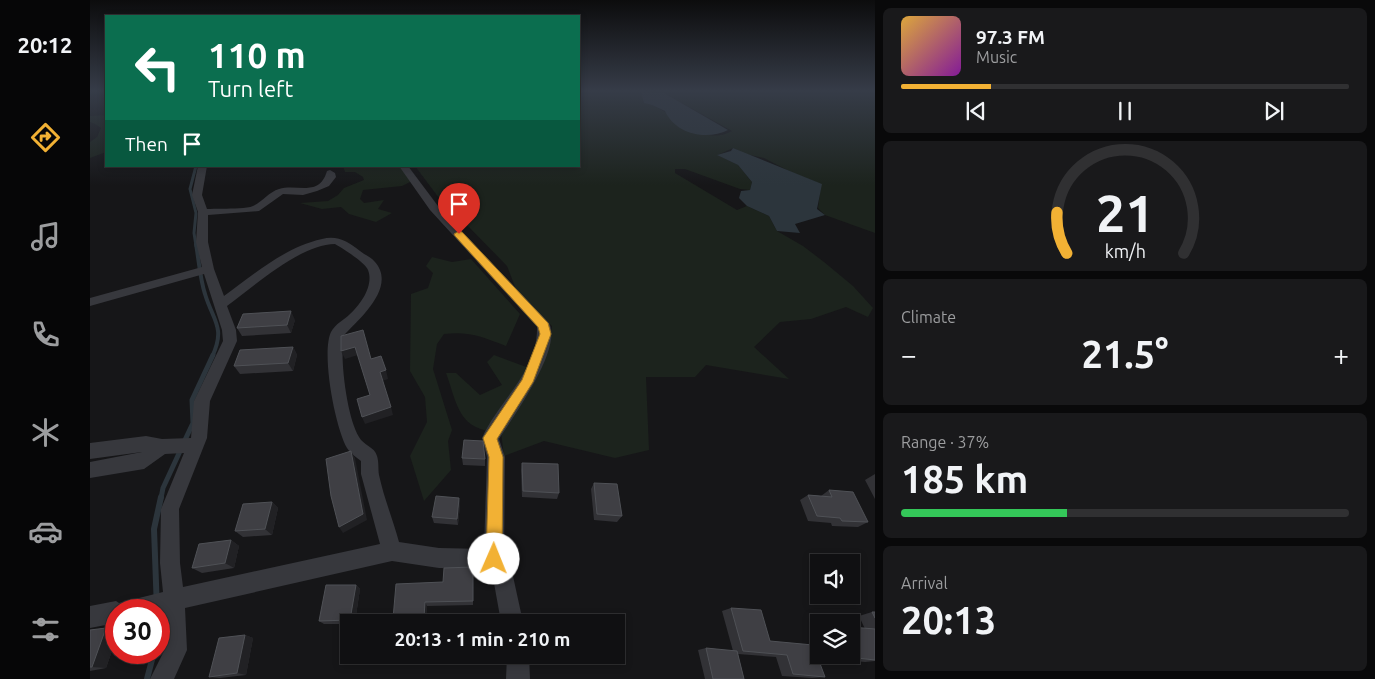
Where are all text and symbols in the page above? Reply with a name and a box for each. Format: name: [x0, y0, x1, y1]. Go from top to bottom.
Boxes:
text: 97.3 FM: [976, 26, 1045, 48]
text: 20:12: [17, 32, 73, 57]
icon: left: [125, 35, 190, 100]
text: 110 m: [208, 35, 306, 75]
text: Music: [976, 48, 1017, 66]
text: Turn left: [208, 76, 293, 101]
icon: previous: [962, 97, 990, 125]
icon: pause: [1111, 97, 1139, 125]
icon: next: [1260, 97, 1288, 125]
icon: directions: [28, 120, 63, 155]
icon: arrive: [178, 130, 206, 158]
text: Then: [125, 133, 168, 155]
pin: [438, 183, 480, 234]
text: 21: [1096, 184, 1154, 242]
icon: arrive: [445, 190, 473, 218]
icon: music: [28, 219, 63, 254]
text: km/h: [1104, 241, 1146, 261]
text: Climate: [901, 308, 956, 326]
icon: phone: [28, 317, 63, 352]
text: 21.5°: [1081, 333, 1169, 375]
text: −: [901, 339, 917, 370]
text: +: [1333, 339, 1349, 370]
icon: climate: [28, 415, 63, 450]
text: Range · 37%: [901, 433, 989, 451]
text: 185 km: [901, 458, 1028, 500]
icon: car: [28, 514, 63, 549]
position arrow: [467, 532, 519, 584]
map controls: [810, 554, 860, 664]
button: sound: [810, 554, 860, 604]
text: Arrival: [901, 574, 948, 592]
speed limit sign: 30: [105, 599, 170, 664]
text: 20:13: [901, 599, 996, 641]
icon: filters: [28, 612, 63, 647]
button: layers: [810, 614, 860, 664]
text: 20:13 · 1 min · 210 m: [395, 628, 570, 650]

